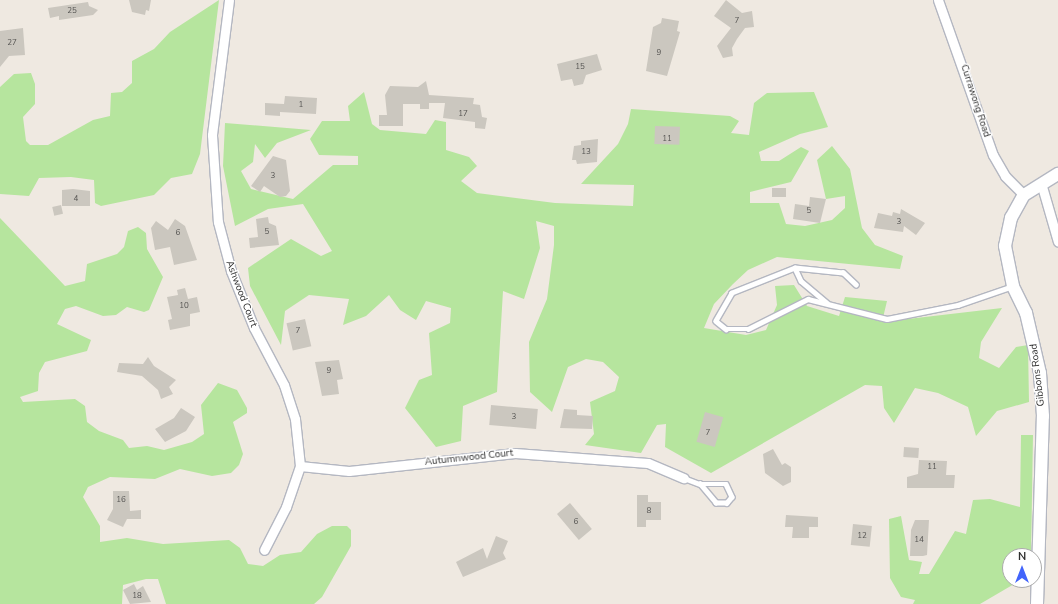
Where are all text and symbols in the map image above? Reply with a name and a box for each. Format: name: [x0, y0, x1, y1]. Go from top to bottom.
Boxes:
house number: 25: [67, 6, 77, 16]
house number: 7: [735, 16, 739, 26]
house number: 27: [7, 38, 17, 48]
house number: 9: [657, 48, 661, 58]
house number: 15: [575, 62, 585, 72]
street label: Currawong Road: [958, 63, 992, 139]
house number: 1: [299, 100, 303, 110]
house number: 17: [458, 109, 468, 119]
house number: 11: [662, 134, 672, 144]
house number: 13: [581, 147, 591, 157]
house number: 3: [271, 171, 275, 181]
house number: 4: [74, 194, 78, 204]
house number: 5: [807, 206, 811, 216]
house number: 3: [897, 217, 901, 227]
house number: 5: [265, 227, 269, 237]
house number: 6: [176, 228, 180, 238]
street label: Ashwood Court: [223, 259, 259, 329]
house number: 10: [179, 301, 189, 311]
house number: 7: [296, 326, 300, 336]
street label: Gibbons Road: [1028, 343, 1048, 407]
house number: 9: [327, 366, 331, 376]
house number: 3: [512, 412, 516, 422]
house number: 7: [706, 428, 710, 438]
street label: Autumnwood Court: [424, 447, 514, 469]
house number: 11: [927, 462, 937, 472]
house number: 16: [116, 495, 126, 505]
house number: 8: [647, 506, 651, 516]
house number: 6: [574, 517, 578, 527]
house number: 12: [857, 531, 867, 541]
house number: 14: [914, 535, 924, 545]
north arrow: [1002, 548, 1042, 588]
text: N: [1018, 549, 1026, 564]
house number: 18: [132, 591, 142, 601]

